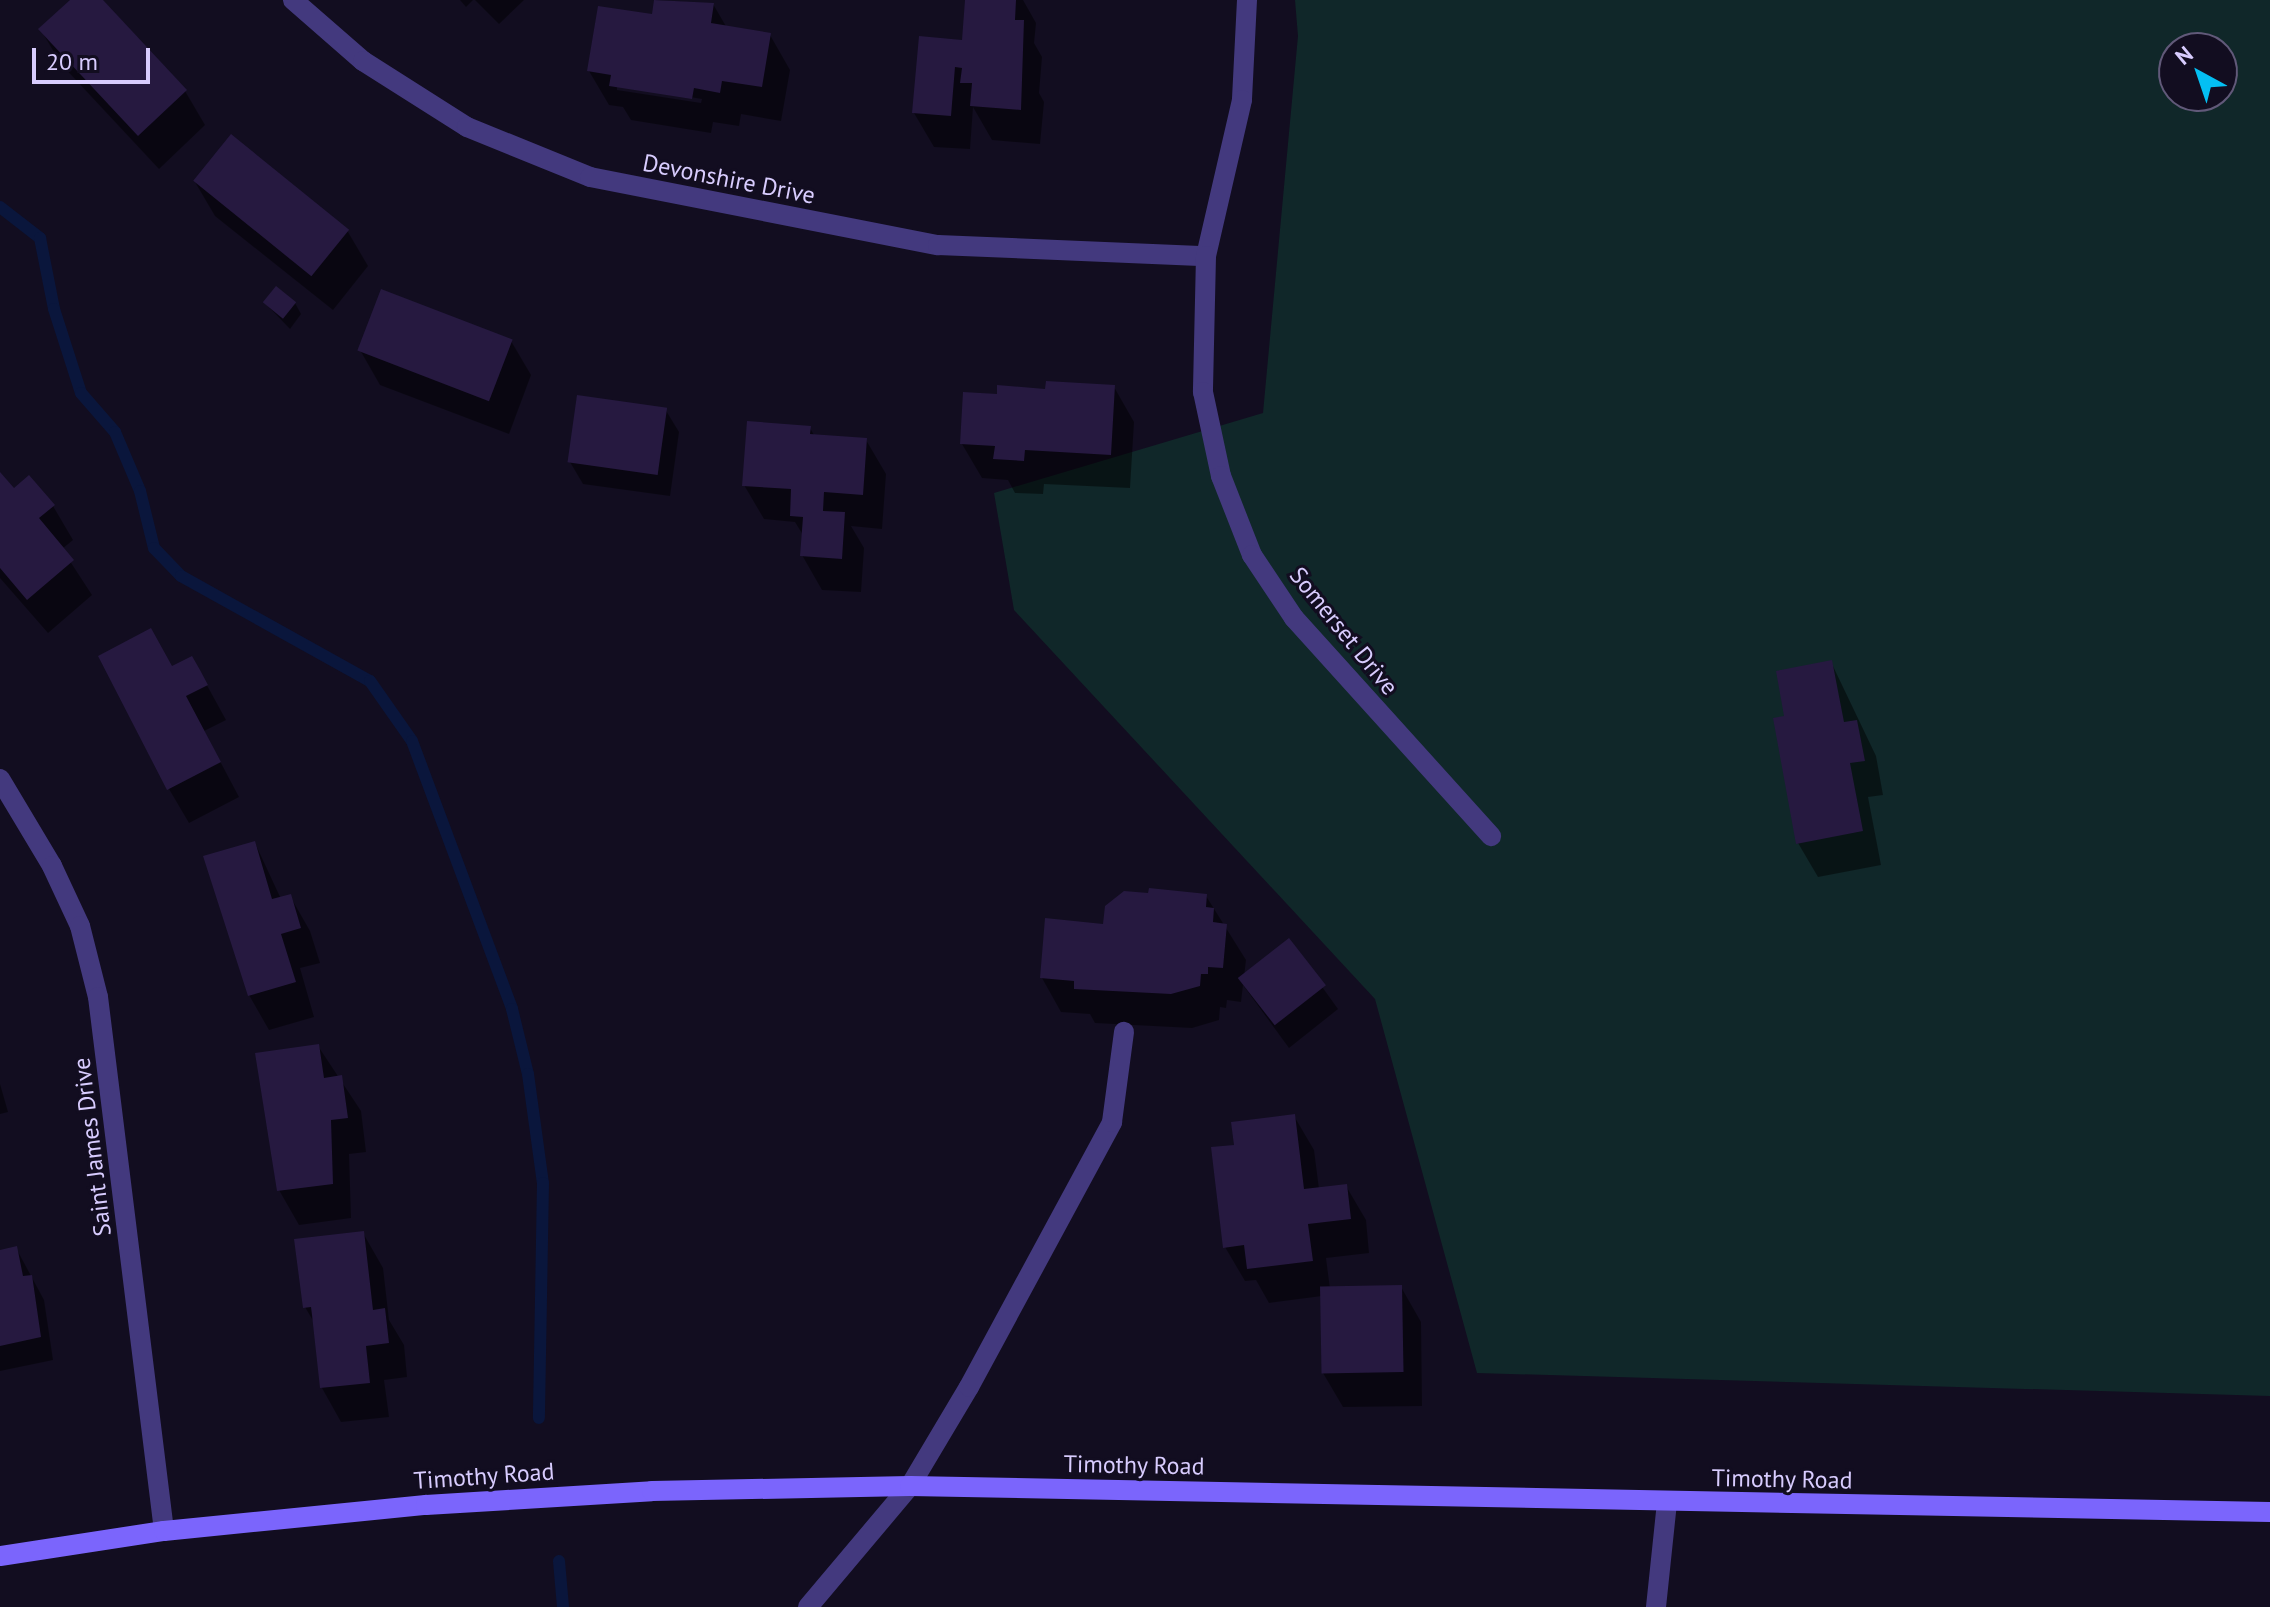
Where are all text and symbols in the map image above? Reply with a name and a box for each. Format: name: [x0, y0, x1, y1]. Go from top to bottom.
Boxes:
scale bar: [36, 32, 154, 82]
north arrow: [2158, 32, 2238, 112]
text: N: [2169, 40, 2198, 71]
text: 20 m: [46, 46, 98, 77]
street label: Devonshire Drive: [640, 148, 818, 210]
street label: Somerset Drive: [1284, 561, 1404, 701]
street label: Saint James Drive: [67, 1056, 117, 1238]
street label: Timothy Road: [1063, 1449, 1205, 1481]
street label: Timothy Road: [412, 1457, 556, 1495]
street label: Timothy Road: [1711, 1463, 1853, 1495]

